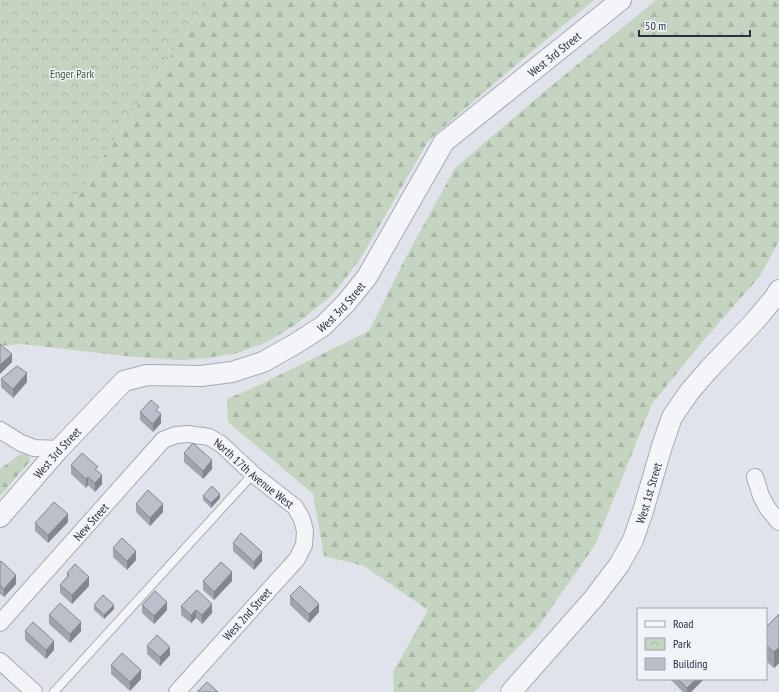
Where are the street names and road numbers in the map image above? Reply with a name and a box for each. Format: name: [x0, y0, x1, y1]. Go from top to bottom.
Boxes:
street label: West 3rd Street: [524, 28, 584, 80]
street label: West 3rd Street: [314, 278, 368, 335]
street label: West 3rd Street: [30, 423, 84, 481]
street label: North 17th Avenue West: [212, 434, 298, 511]
street label: West 1st Street: [632, 460, 664, 525]
street label: New Street: [70, 499, 112, 543]
street label: West 2nd Street: [219, 584, 275, 643]

